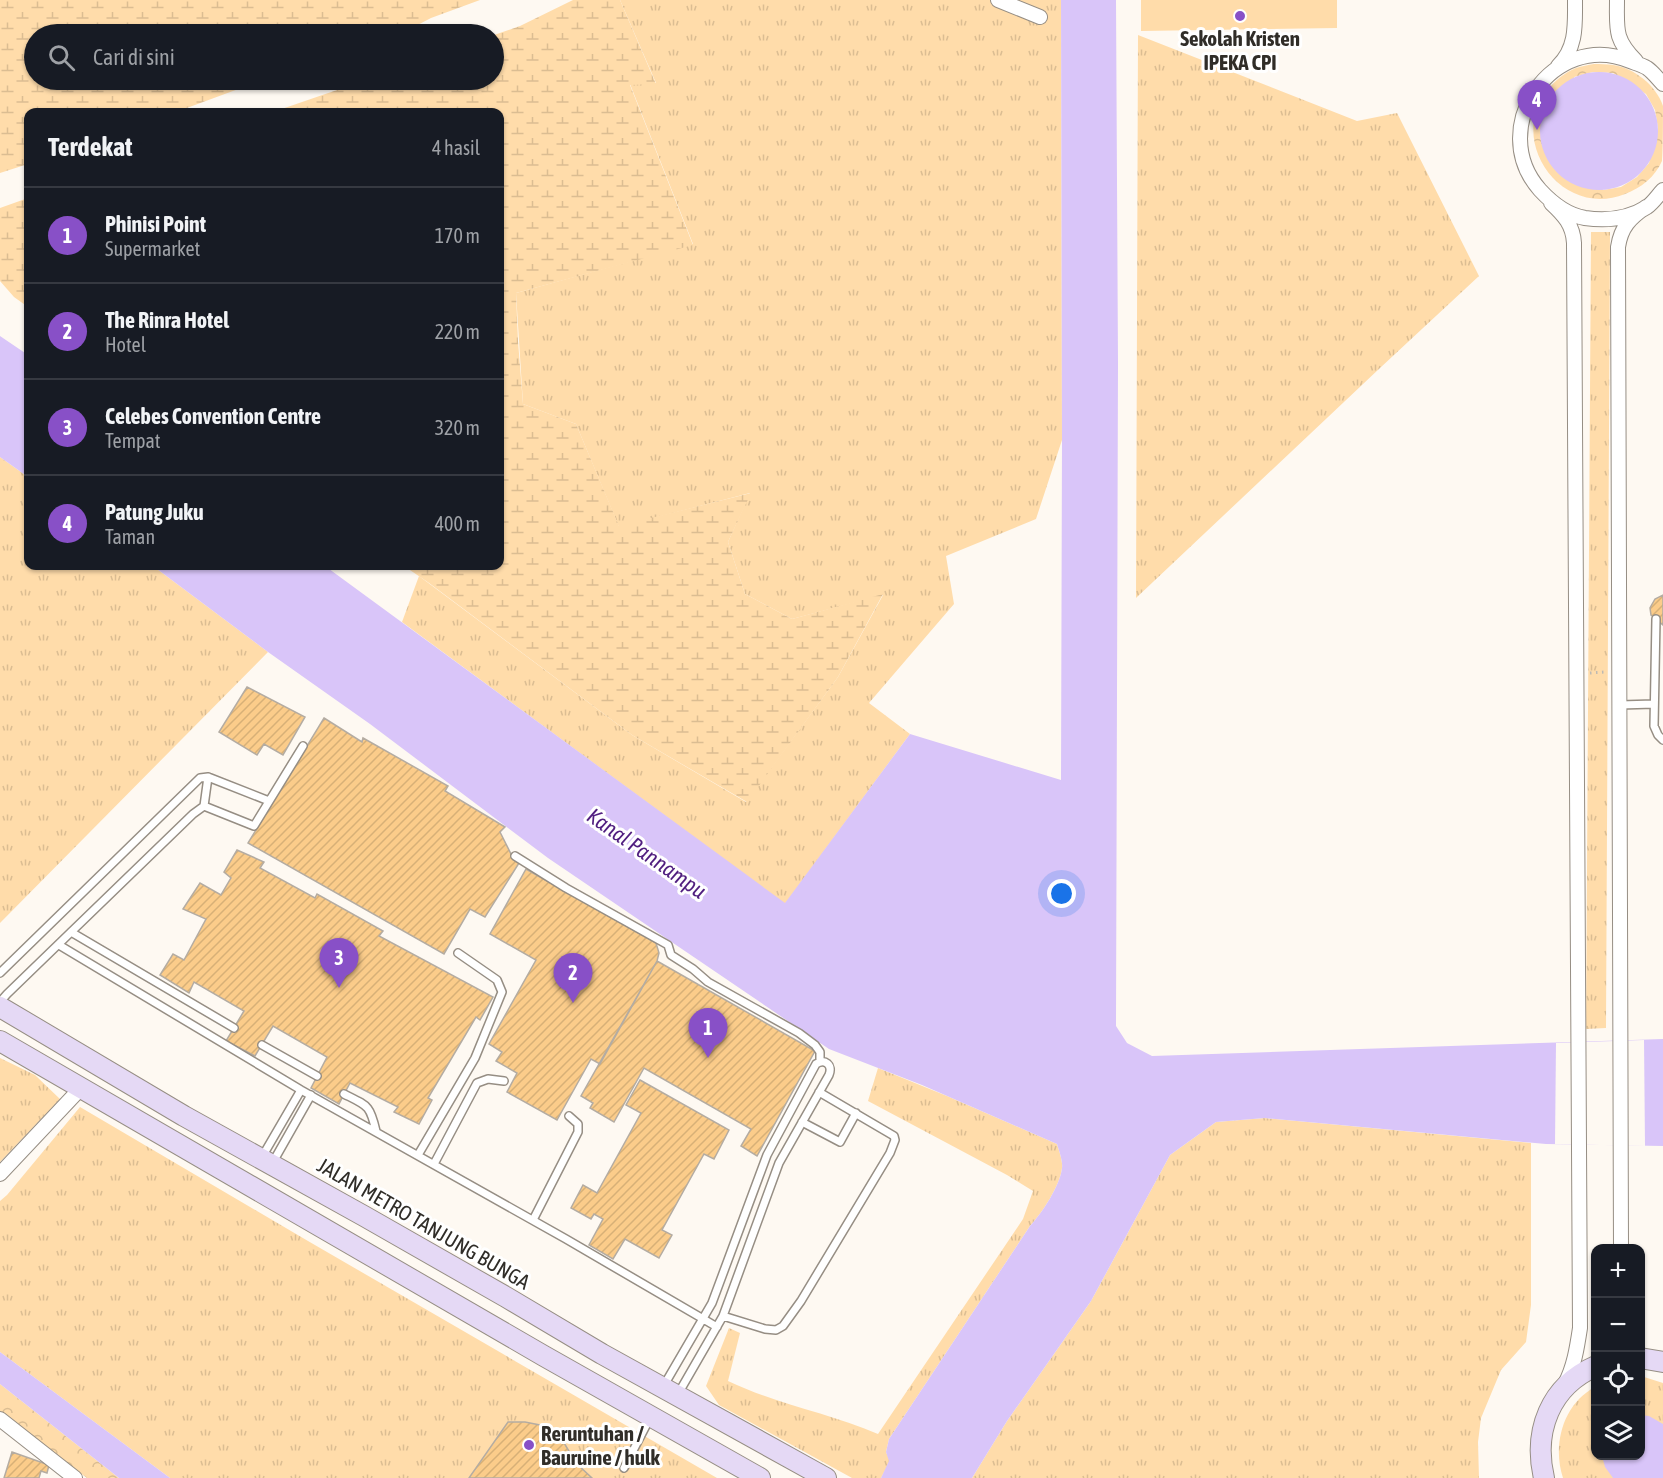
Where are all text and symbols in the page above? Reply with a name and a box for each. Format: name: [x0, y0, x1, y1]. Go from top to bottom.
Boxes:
marker: Sekolah Kristen IPEKA CPI: [1233, 9, 1247, 23]
search box: [24, 24, 504, 90]
place label: Sekolah Kristen IPEKA CPI: [1180, 26, 1300, 74]
icon: search: [45, 41, 78, 74]
text: Cari di sini: [93, 44, 175, 70]
pin: 4: [1518, 80, 1556, 130]
text: Terdekat: [48, 132, 132, 162]
text: 4 hasil: [432, 136, 480, 159]
text: Phinisi Point: [105, 211, 206, 237]
text: 1: [63, 224, 72, 247]
text: 170 m: [435, 224, 480, 247]
text: Supermarket: [105, 237, 200, 260]
text: The Rinra Hotel: [105, 307, 229, 333]
text: 2: [63, 320, 72, 343]
text: 220 m: [435, 320, 480, 343]
text: Hotel: [105, 333, 146, 356]
text: Celebes Convention Centre: [105, 403, 321, 429]
text: 3: [63, 416, 72, 439]
text: 320 m: [435, 416, 480, 439]
text: Tempat: [105, 429, 161, 452]
text: Patung Juku: [105, 499, 204, 525]
text: 4: [63, 512, 72, 535]
text: 400 m: [435, 512, 480, 535]
text: Taman: [105, 525, 155, 548]
water label: Kanal Pannampu: [582, 802, 712, 904]
your location: [1047, 879, 1076, 908]
pin: 3: [320, 938, 358, 988]
pin: 2: [554, 954, 592, 1003]
pin: 1: [688, 1008, 728, 1058]
street label: JALAN METRO TANJUNG BUNGA: [314, 1152, 535, 1294]
map controls: [1591, 1244, 1645, 1460]
button: +: [1591, 1244, 1645, 1298]
button: −: [1591, 1298, 1645, 1352]
button: locate: [1591, 1352, 1645, 1406]
button: layers: [1591, 1406, 1645, 1460]
place label: Reruntuhan / Bauruine / hulk: [541, 1421, 660, 1469]
marker: Reruntuhan / Bauruine / hulk: [522, 1438, 536, 1452]

